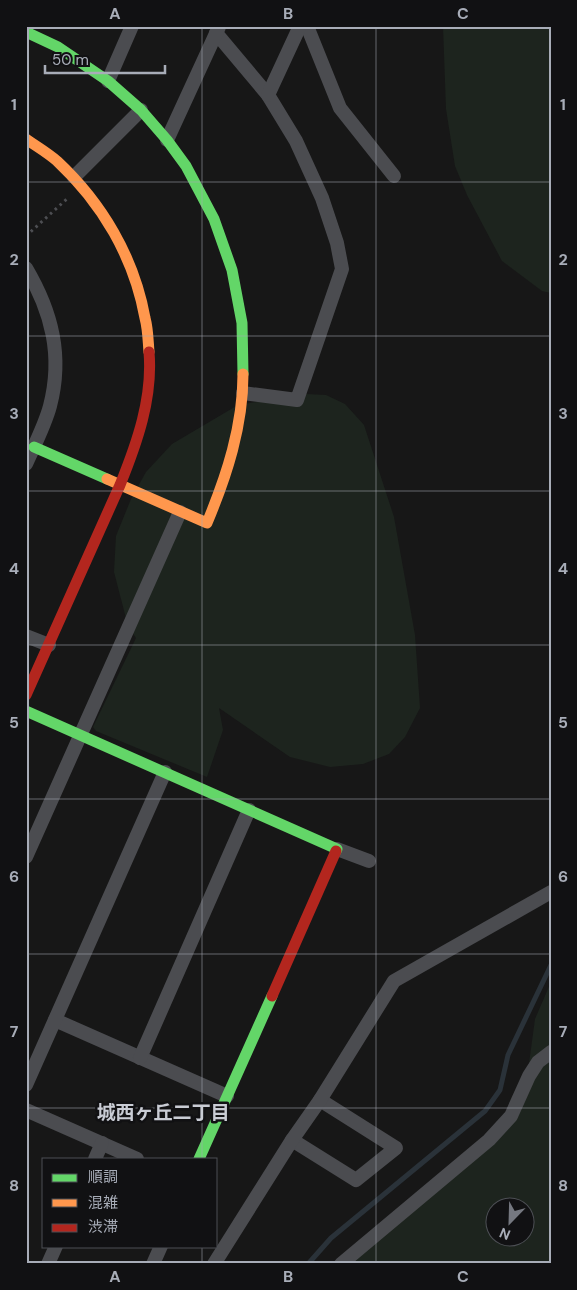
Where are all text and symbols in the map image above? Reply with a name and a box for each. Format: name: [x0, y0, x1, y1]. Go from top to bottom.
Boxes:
text: A: [109, 3, 121, 24]
text: B: [283, 3, 293, 24]
text: C: [457, 3, 469, 24]
scale bar: [45, 42, 165, 74]
text: 50 m: [52, 50, 89, 70]
text: 1: [11, 94, 17, 115]
text: 1: [560, 94, 566, 115]
text: 2: [9, 249, 19, 270]
text: 2: [558, 249, 568, 270]
text: 3: [9, 403, 19, 424]
text: 3: [558, 403, 568, 424]
text: 4: [9, 558, 19, 579]
text: 4: [558, 558, 568, 579]
text: 5: [9, 712, 19, 733]
text: 5: [558, 712, 568, 733]
text: 6: [9, 866, 19, 887]
text: 6: [558, 866, 568, 887]
text: 7: [10, 1021, 19, 1042]
text: 7: [559, 1021, 568, 1042]
district label: 城西ヶ丘二丁目: [96, 1100, 230, 1125]
legend: [42, 1158, 218, 1248]
text: 順調: [88, 1167, 118, 1187]
text: 8: [9, 1175, 19, 1196]
text: 8: [558, 1175, 568, 1196]
text: 混雑: [88, 1193, 118, 1213]
north arrow: [484, 1198, 534, 1248]
text: 渋滞: [88, 1217, 118, 1237]
text: N: [497, 1224, 513, 1244]
text: A: [109, 1266, 121, 1287]
text: B: [283, 1266, 293, 1287]
text: C: [457, 1266, 469, 1287]

